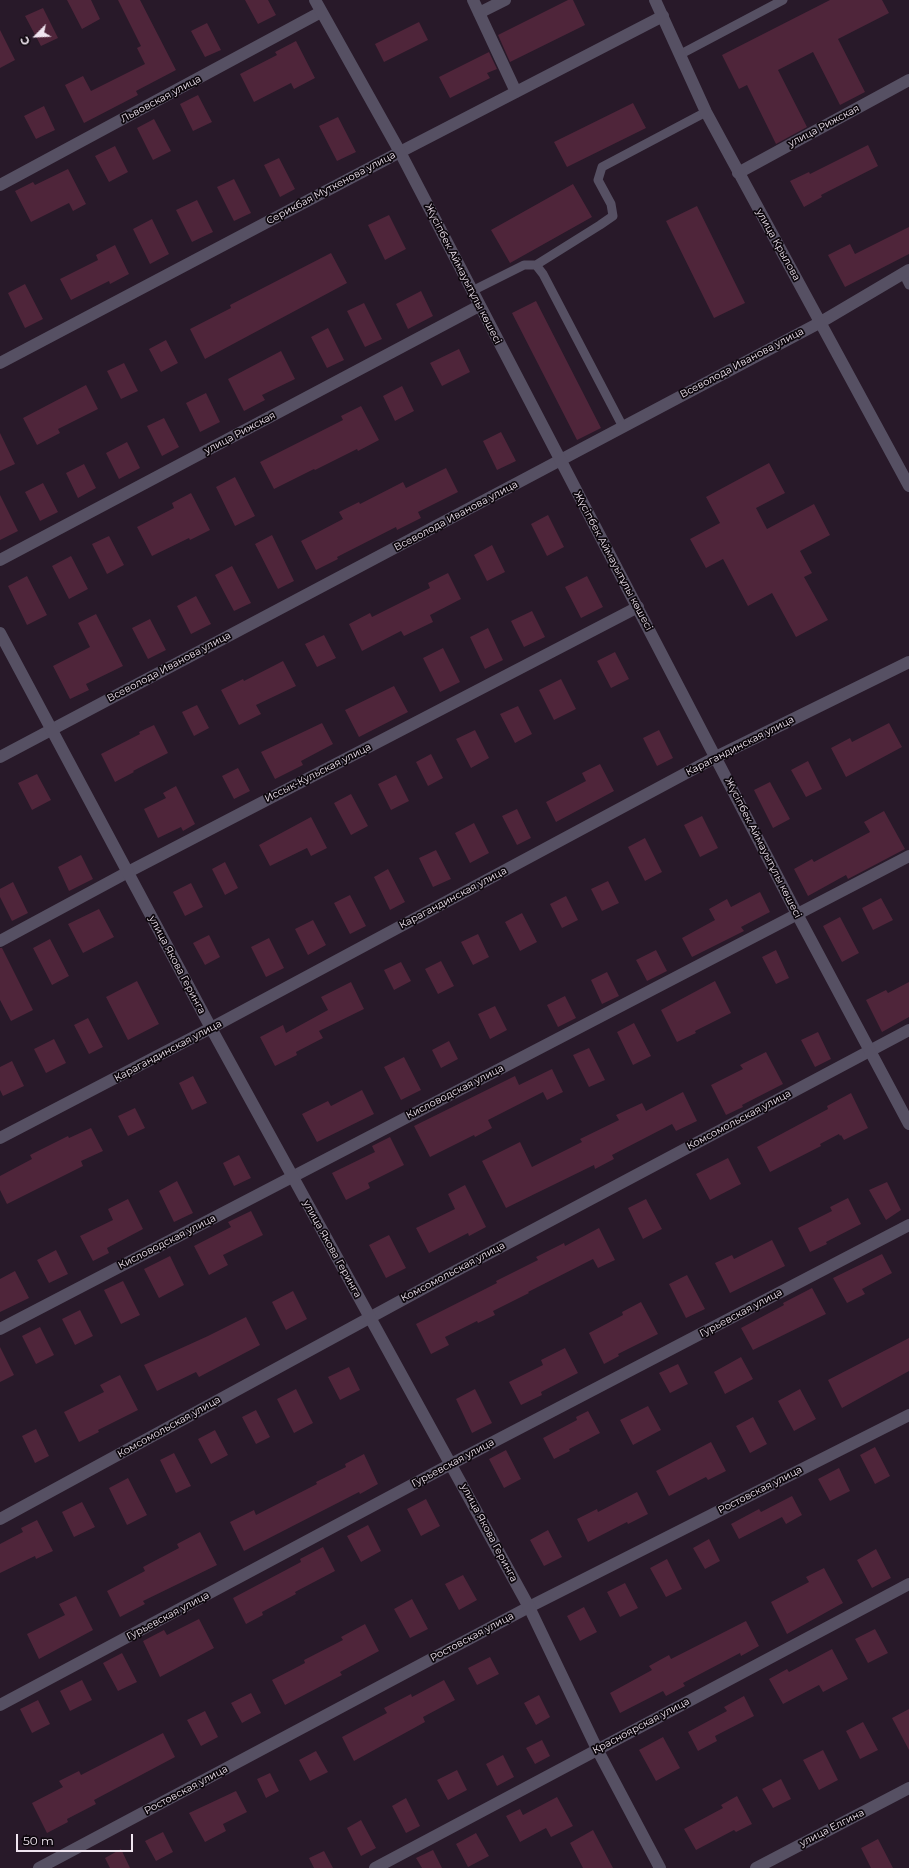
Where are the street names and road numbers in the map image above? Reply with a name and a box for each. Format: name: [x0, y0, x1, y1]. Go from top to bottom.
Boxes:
street label: Львовская улица: [119, 73, 203, 125]
street label: улица Рижская: [786, 102, 862, 150]
street label: Серикбая Муткенова улица: [264, 149, 398, 227]
street label: Жүсіпбек Аймауытұлы көшесі: [422, 202, 504, 346]
street label: улица Крылова: [753, 207, 803, 283]
street label: Всеволода Иванова улица: [678, 325, 806, 401]
street label: улица Рижская: [202, 409, 278, 457]
street label: Всеволода Иванова улица: [392, 478, 520, 554]
street label: Жүсіпбек Аймауытұлы көшесі: [571, 489, 655, 633]
street label: Всеволода Иванова улица: [105, 629, 233, 705]
street label: Карагандинская улица: [684, 713, 796, 779]
street label: Иссык-Кульская улица: [263, 741, 373, 805]
street label: Жүсіпбек Аймауытұлы көшесі: [722, 776, 804, 920]
street label: Карагандинская улица: [397, 865, 509, 931]
street label: улица Якова Геринга: [146, 914, 208, 1016]
street label: Карагандинская улица: [112, 1018, 224, 1084]
street label: Кисловодская улица: [404, 1062, 506, 1122]
street label: Комсомольская улица: [685, 1087, 793, 1153]
street label: улица Якова Геринга: [300, 1198, 364, 1300]
street label: Кисловодская улица: [116, 1212, 218, 1272]
street label: Комсомольская улица: [399, 1239, 507, 1305]
street label: Гурьевская улица: [698, 1286, 784, 1340]
street label: Комсомольская улица: [115, 1394, 223, 1460]
street label: Гурьевская улица: [410, 1436, 496, 1490]
street label: Ростовская улица: [716, 1464, 804, 1516]
street label: улица Якова Геринга: [458, 1482, 520, 1584]
street label: Гурьевская улица: [125, 1589, 211, 1643]
street label: Ростовская улица: [428, 1610, 516, 1664]
street label: Красноярская улица: [590, 1695, 692, 1757]
street label: Ростовская улица: [142, 1763, 230, 1817]
street label: улица Елгина: [798, 1807, 866, 1849]

